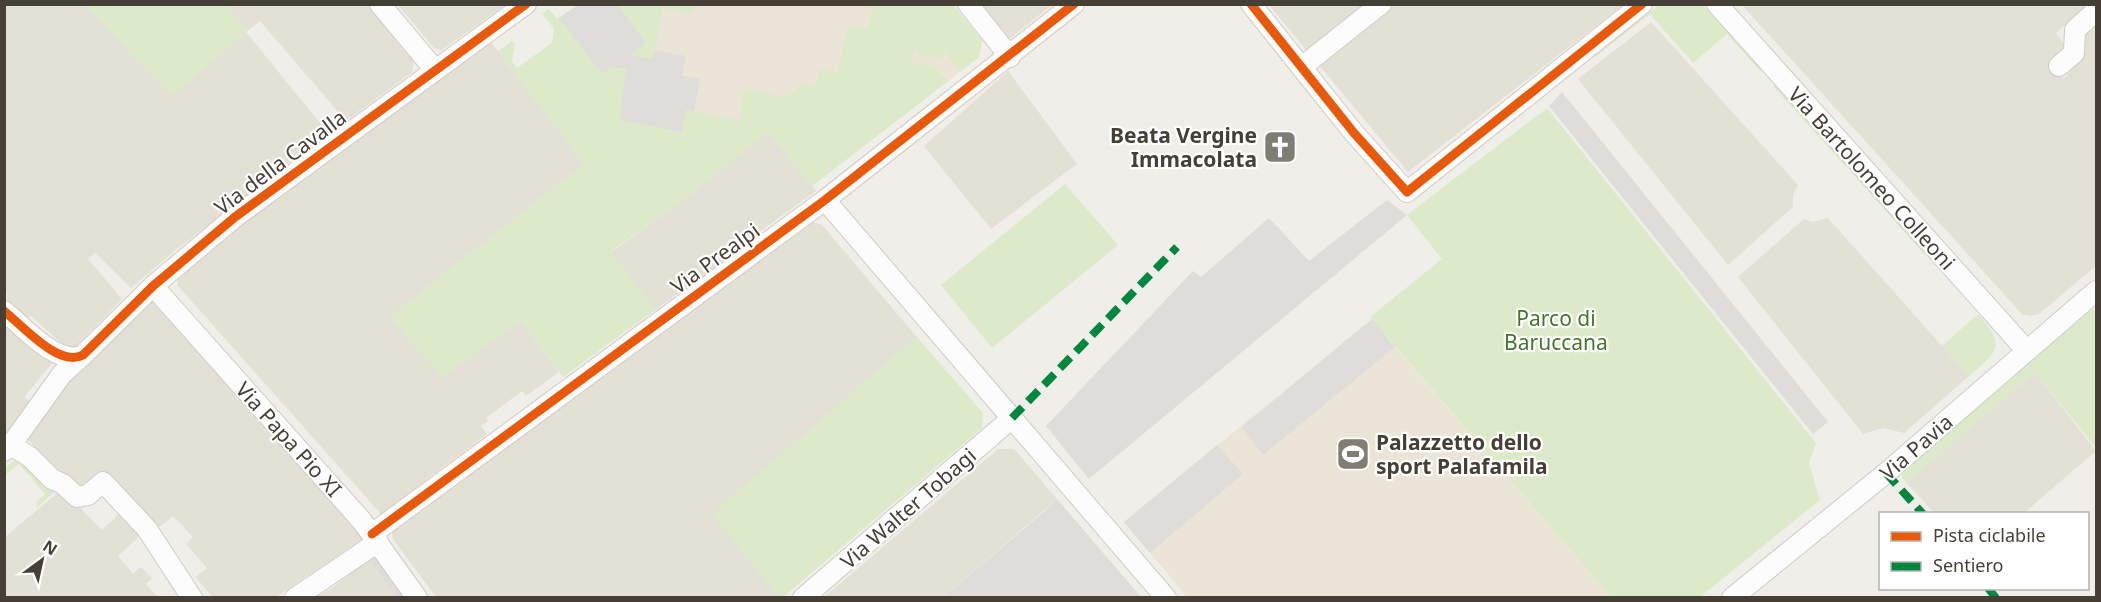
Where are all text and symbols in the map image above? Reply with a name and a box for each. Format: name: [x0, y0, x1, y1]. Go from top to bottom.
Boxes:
street label: Via Bartolomeo Colleoni: [1782, 80, 1962, 276]
street label: Via della Cavalla: [208, 103, 352, 221]
place label: Beata Vergine Immacolata: [1110, 121, 1257, 173]
church icon: Beata Vergine Immacolata: [1262, 129, 1298, 165]
street label: Via Prealpi: [665, 216, 765, 300]
park label: Parco di Baruccana: [1504, 304, 1608, 356]
street label: Via Papa Pio XI: [230, 376, 348, 502]
street label: Via Pavia: [1874, 408, 1958, 486]
place label: Palazzetto dello sport Palafamila: [1376, 428, 1548, 480]
sports icon: Palazzetto dello sport Palafamila: [1335, 436, 1371, 472]
street label: Via Walter Tobagi: [834, 441, 982, 575]
legend: [1879, 512, 2089, 590]
text: Pista ciclabile: [1933, 523, 2046, 547]
north arrow: [12, 530, 72, 590]
text: N: [39, 535, 62, 560]
text: Sentiero: [1933, 553, 2003, 577]

